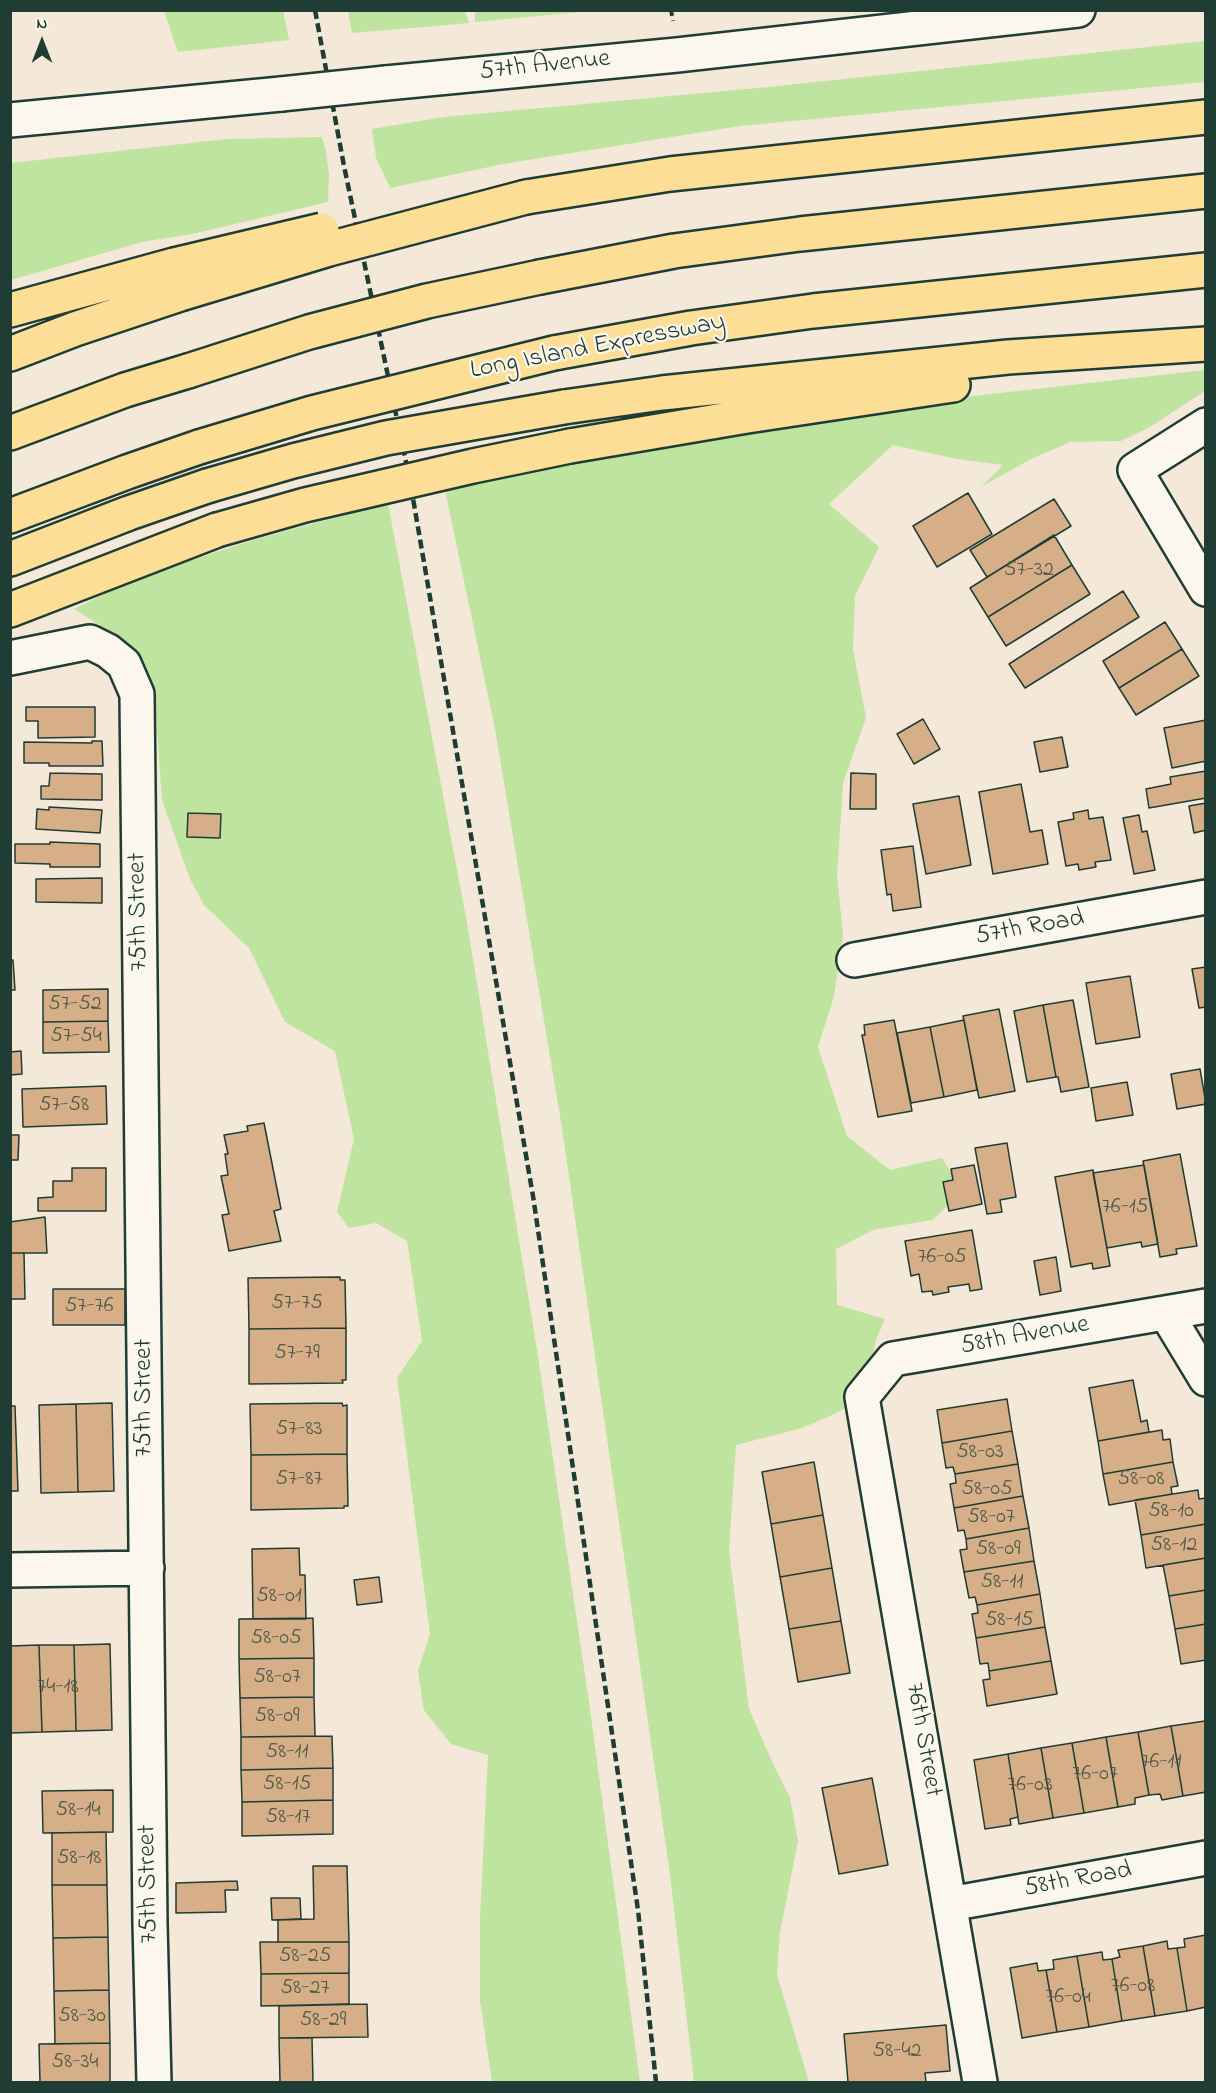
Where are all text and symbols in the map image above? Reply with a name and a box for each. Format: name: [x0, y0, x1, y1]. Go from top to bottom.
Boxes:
north arrow: [12, 12, 72, 72]
text: N: [37, 12, 47, 36]
street label: 57th Avenue: [478, 45, 612, 89]
street label: Long Island Expressway: [468, 308, 728, 388]
house number: 57-32: [1004, 558, 1054, 584]
street label: 75th Street: [123, 852, 157, 972]
street label: 57th Road: [973, 904, 1087, 954]
house number: 57-52: [48, 992, 102, 1018]
house number: 57-54: [50, 1024, 102, 1050]
house number: 57-58: [39, 1093, 89, 1119]
house number: 76-15: [1102, 1195, 1148, 1221]
house number: 76-05: [917, 1245, 967, 1271]
house number: 57-75: [271, 1291, 323, 1317]
house number: 57-76: [65, 1294, 113, 1320]
street label: 58th Avenue: [958, 1310, 1092, 1364]
street label: 75th Street: [130, 1339, 162, 1457]
house number: 57-79: [274, 1341, 320, 1367]
house number: 57-83: [275, 1417, 323, 1443]
house number: 58-03: [956, 1440, 1004, 1466]
house number: 57-87: [275, 1467, 323, 1493]
house number: 58-08: [1118, 1467, 1164, 1493]
house number: 58-05: [961, 1477, 1013, 1503]
house number: 58-10: [1148, 1499, 1194, 1525]
house number: 58-07: [967, 1505, 1015, 1531]
house number: 58-12: [1150, 1533, 1198, 1559]
house number: 58-09: [975, 1537, 1021, 1563]
house number: 58-11: [980, 1570, 1024, 1596]
house number: 58-01: [256, 1584, 302, 1610]
house number: 58-15: [985, 1608, 1033, 1634]
house number: 58-05: [250, 1626, 302, 1652]
house number: 58-07: [253, 1665, 301, 1691]
house number: 74-18: [37, 1675, 79, 1701]
street label: 76th Street: [897, 1681, 947, 1799]
house number: 58-09: [254, 1704, 300, 1730]
house number: 58-11: [265, 1740, 309, 1766]
house number: 76-11: [1141, 1750, 1181, 1776]
house number: 76-07: [1072, 1762, 1118, 1788]
house number: 58-15: [263, 1772, 311, 1798]
house number: 76-03: [1007, 1773, 1053, 1799]
house number: 58-14: [55, 1798, 101, 1824]
house number: 58-17: [265, 1805, 311, 1831]
street label: 75th Street: [133, 1824, 167, 1944]
house number: 58-18: [57, 1846, 101, 1872]
street label: 58th Road: [1022, 1856, 1134, 1906]
house number: 58-25: [279, 1944, 331, 1970]
house number: 76-08: [1111, 1974, 1155, 2000]
house number: 58-27: [280, 1976, 330, 2002]
house number: 76-04: [1045, 1985, 1091, 2011]
house number: 58-30: [58, 2004, 106, 2030]
house number: 58-29: [300, 2008, 346, 2034]
house number: 58-42: [872, 2039, 922, 2065]
house number: 58-34: [51, 2050, 99, 2076]

